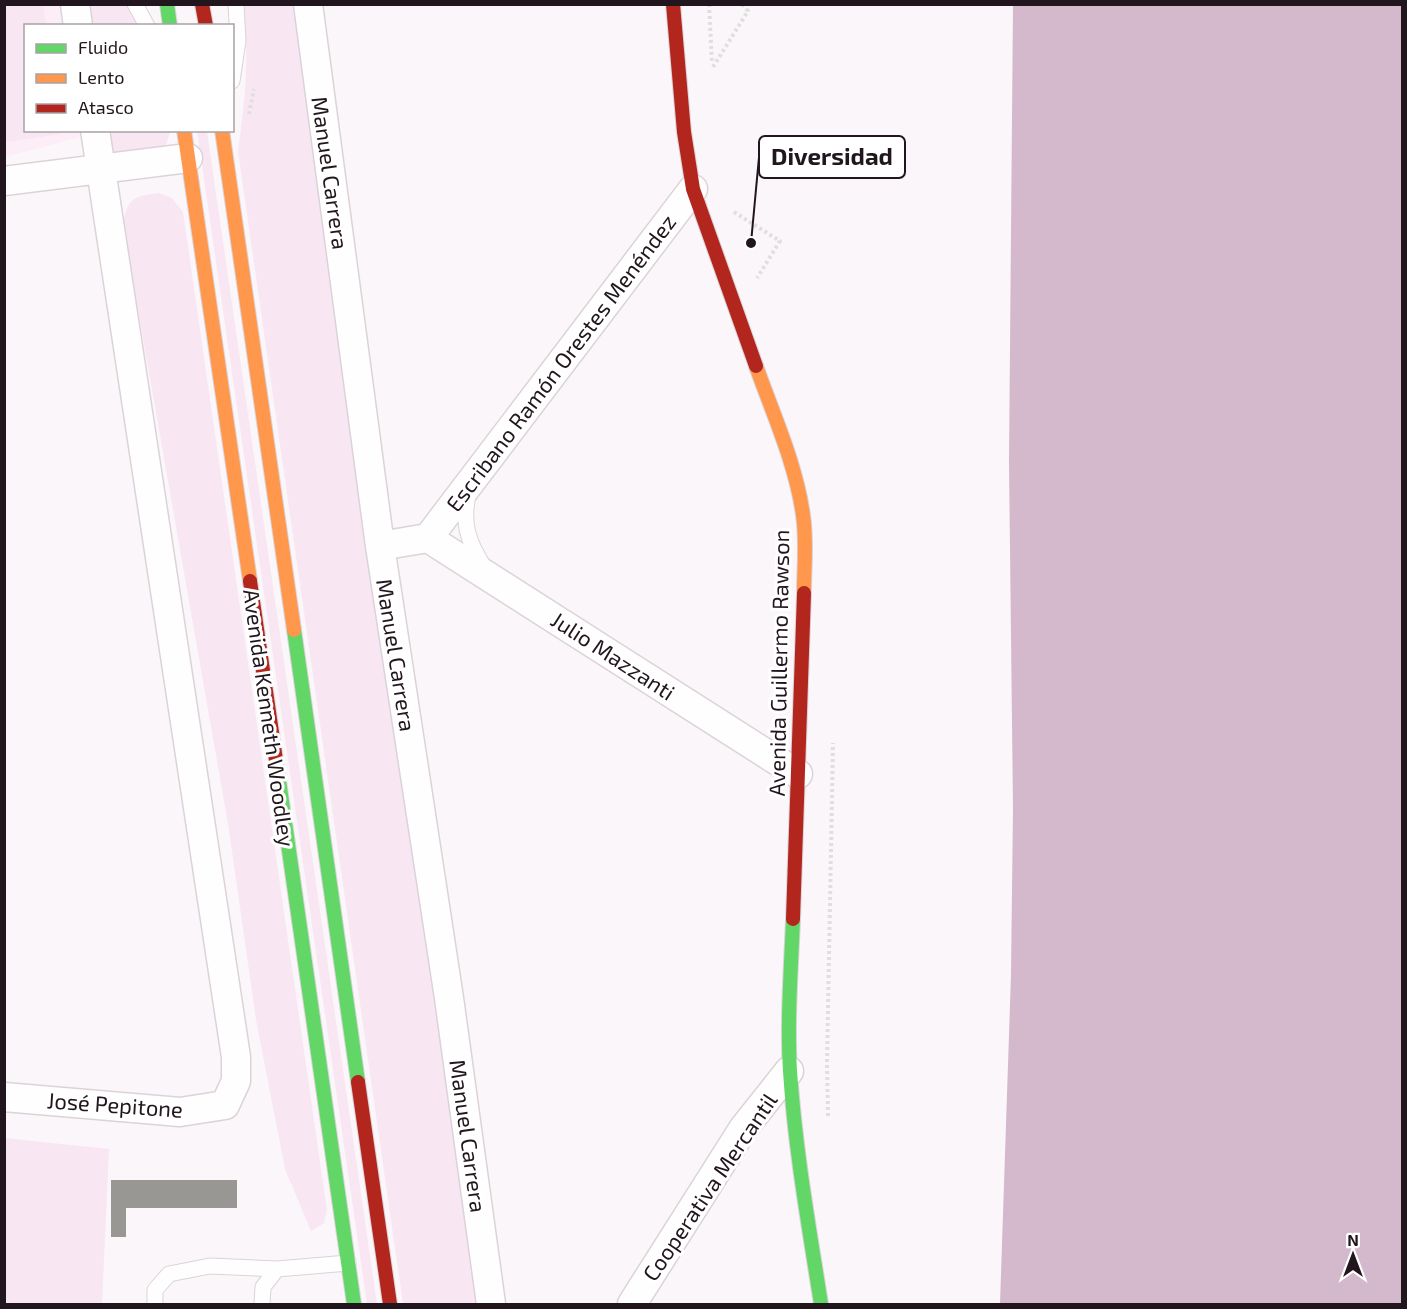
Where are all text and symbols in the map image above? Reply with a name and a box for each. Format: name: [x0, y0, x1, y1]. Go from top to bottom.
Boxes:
legend: [24, 24, 234, 132]
text: Fluido: [78, 36, 128, 58]
text: Lento: [78, 66, 124, 88]
street label: Manuel Carrera: [307, 95, 355, 251]
text: Atasco: [78, 96, 134, 118]
callout: Diversidad: [759, 136, 905, 178]
text: Diversidad: [771, 141, 893, 170]
street label: Escribano Ramón Orestes Menéndez: [440, 209, 680, 516]
street label: Avenida Guillermo Rawson: [763, 529, 793, 797]
street label: Manuel Carrera: [372, 577, 422, 733]
street label: Avenida Kenneth Woodley: [239, 587, 301, 849]
street label: Julio Mazzanti: [547, 606, 680, 705]
street label: Manuel Carrera: [445, 1058, 493, 1214]
street label: José Pepitone: [46, 1086, 184, 1122]
street label: Cooperativa Mercantil: [637, 1087, 782, 1285]
north arrow: [1323, 1225, 1383, 1285]
text: N: [1347, 1230, 1359, 1249]

